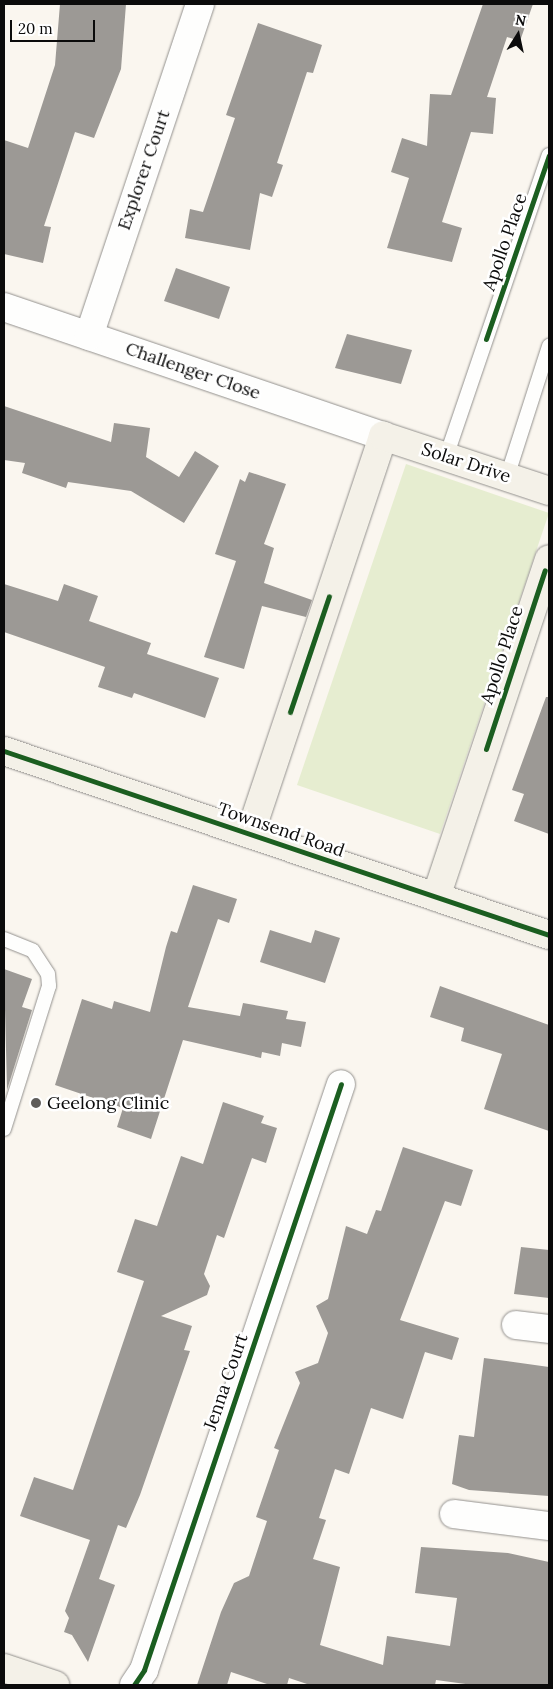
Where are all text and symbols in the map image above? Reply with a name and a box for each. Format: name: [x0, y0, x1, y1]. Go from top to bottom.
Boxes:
scale bar: [12, 10, 98, 42]
north arrow: [493, 10, 543, 60]
text: N: [514, 10, 527, 30]
text: 20 m: [18, 19, 53, 38]
street label: Explorer Court: [113, 107, 175, 233]
street label: Apollo Place: [478, 190, 532, 294]
street label: Challenger Close: [123, 338, 263, 404]
street label: Solar Drive: [419, 438, 513, 488]
street label: Apollo Place: [476, 603, 528, 707]
street label: Townsend Road: [215, 798, 347, 862]
place label: Geelong Clinic: [47, 1092, 169, 1114]
marker: Geelong Clinic: [29, 1096, 43, 1110]
street label: Jenna Court: [199, 1331, 253, 1433]

